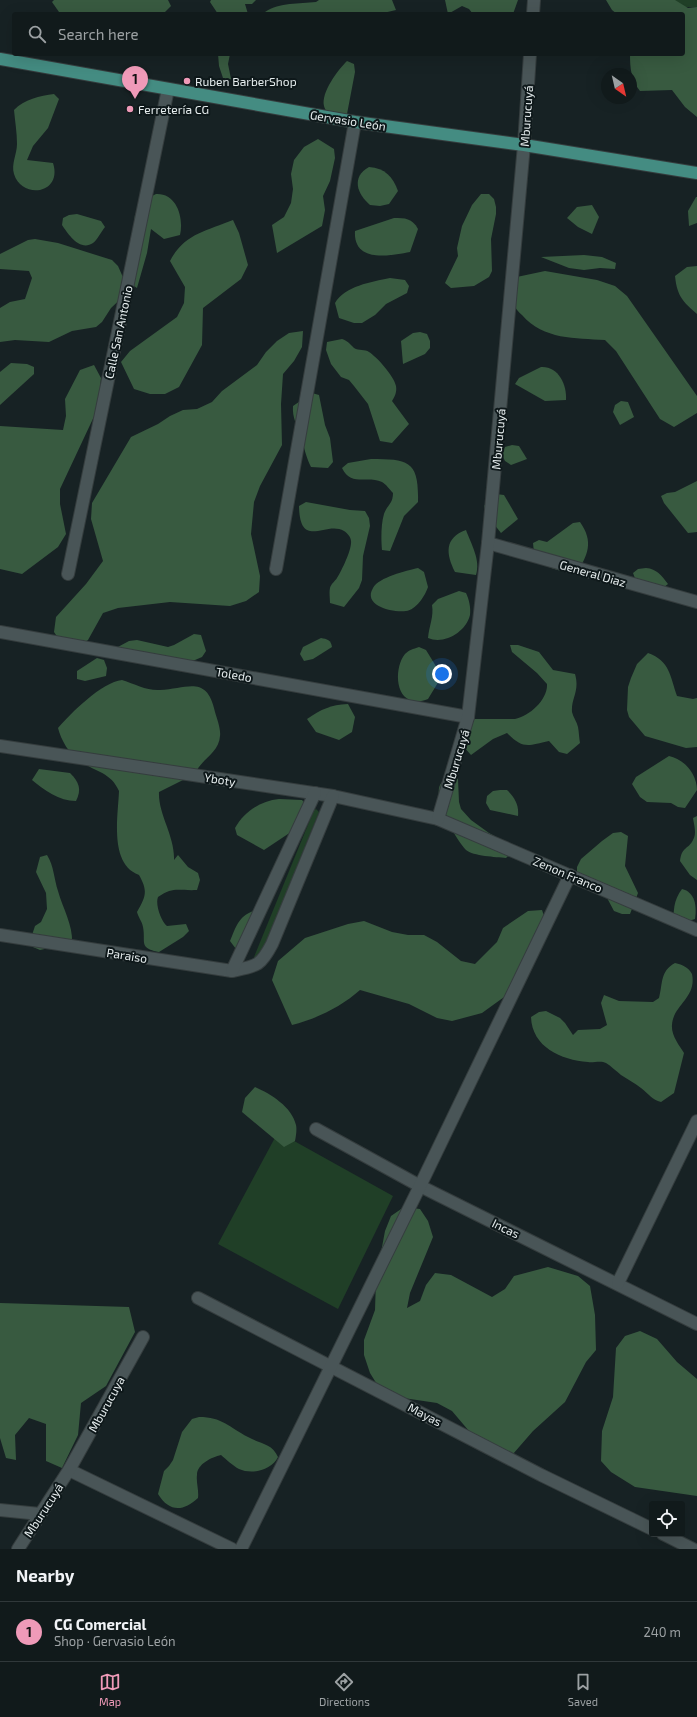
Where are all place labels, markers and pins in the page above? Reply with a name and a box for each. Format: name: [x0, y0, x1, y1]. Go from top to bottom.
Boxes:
pin: 1: [122, 66, 148, 99]
place label: Ruben BarberShop: [195, 74, 297, 88]
marker: Ruben BarberShop: [182, 76, 192, 86]
place label: Ferretería CG: [138, 102, 209, 116]
marker: Ferretería CG: [125, 104, 135, 114]

